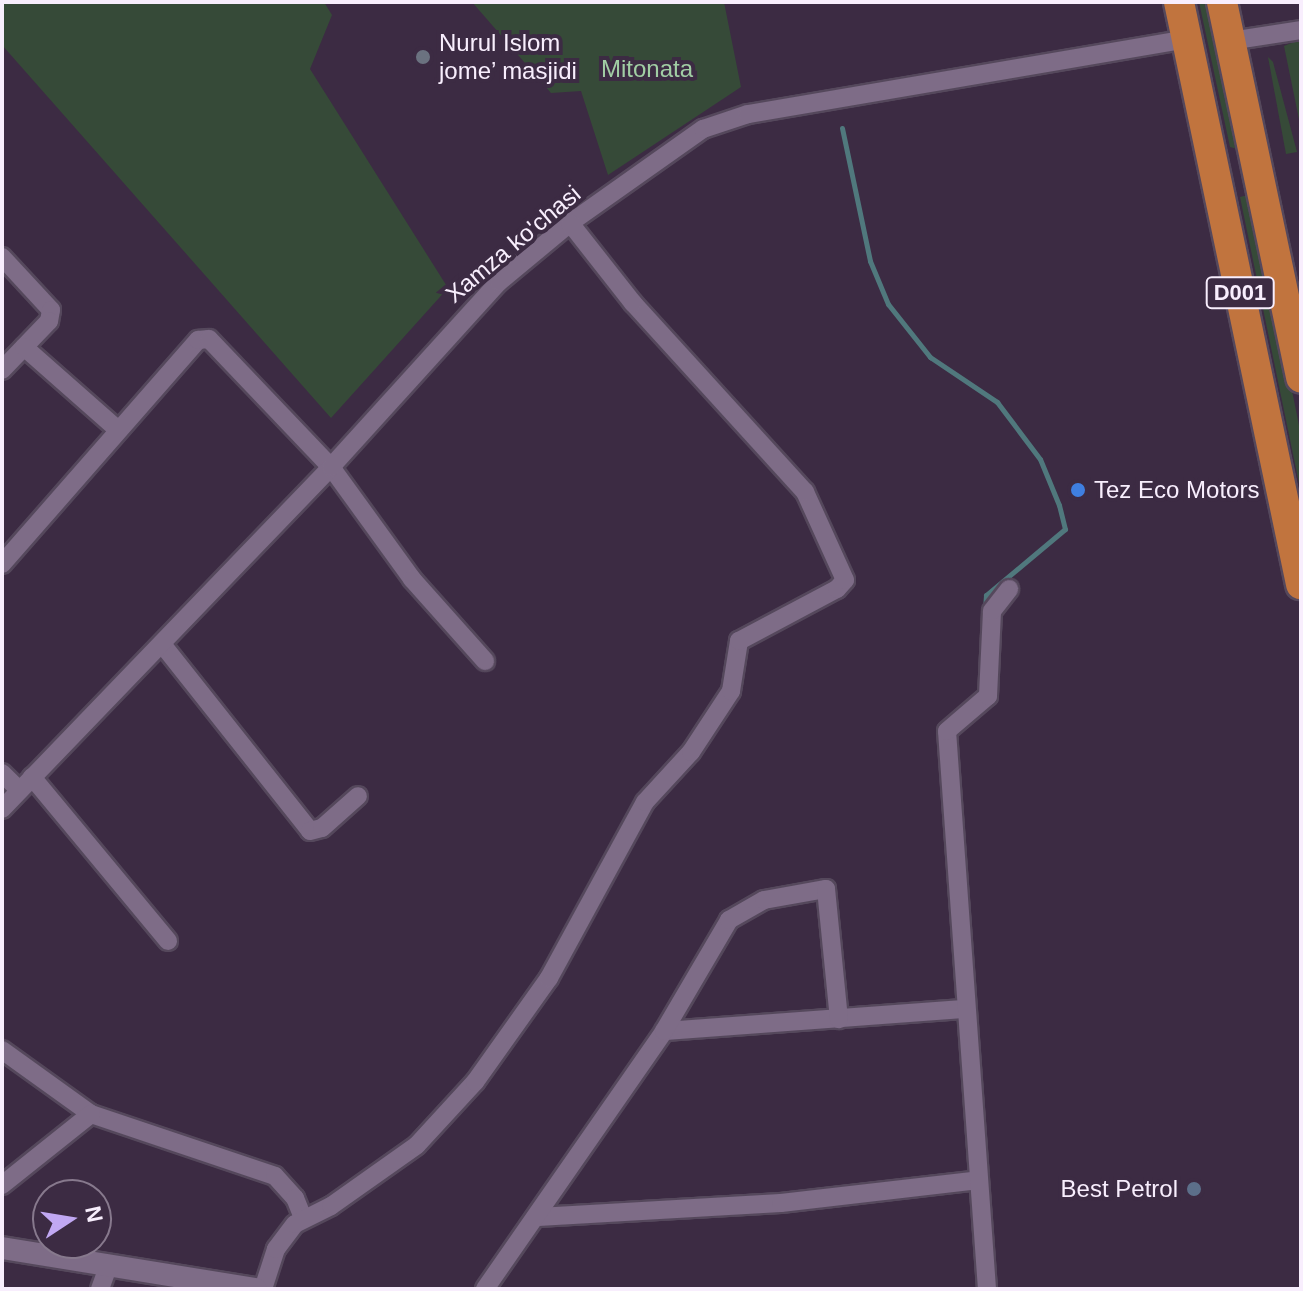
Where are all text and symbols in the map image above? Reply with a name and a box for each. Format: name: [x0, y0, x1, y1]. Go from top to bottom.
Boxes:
place label: Nurul Islom jome’ masjidi: [439, 29, 578, 85]
marker: Nurul Islom jome’ masjidi: [414, 48, 432, 66]
park label: Mitonata: [601, 55, 693, 83]
street label: Xamza ko'chasi: [440, 179, 586, 309]
road number: D001: [1204, 275, 1276, 311]
place label: Tez Eco Motors: [1094, 476, 1259, 504]
marker: Tez Eco Motors: [1069, 481, 1087, 499]
place label: Best Petrol: [1061, 1175, 1178, 1203]
north arrow: [32, 1179, 112, 1259]
marker: Best Petrol: [1185, 1180, 1203, 1198]
text: N: [80, 1204, 108, 1225]

